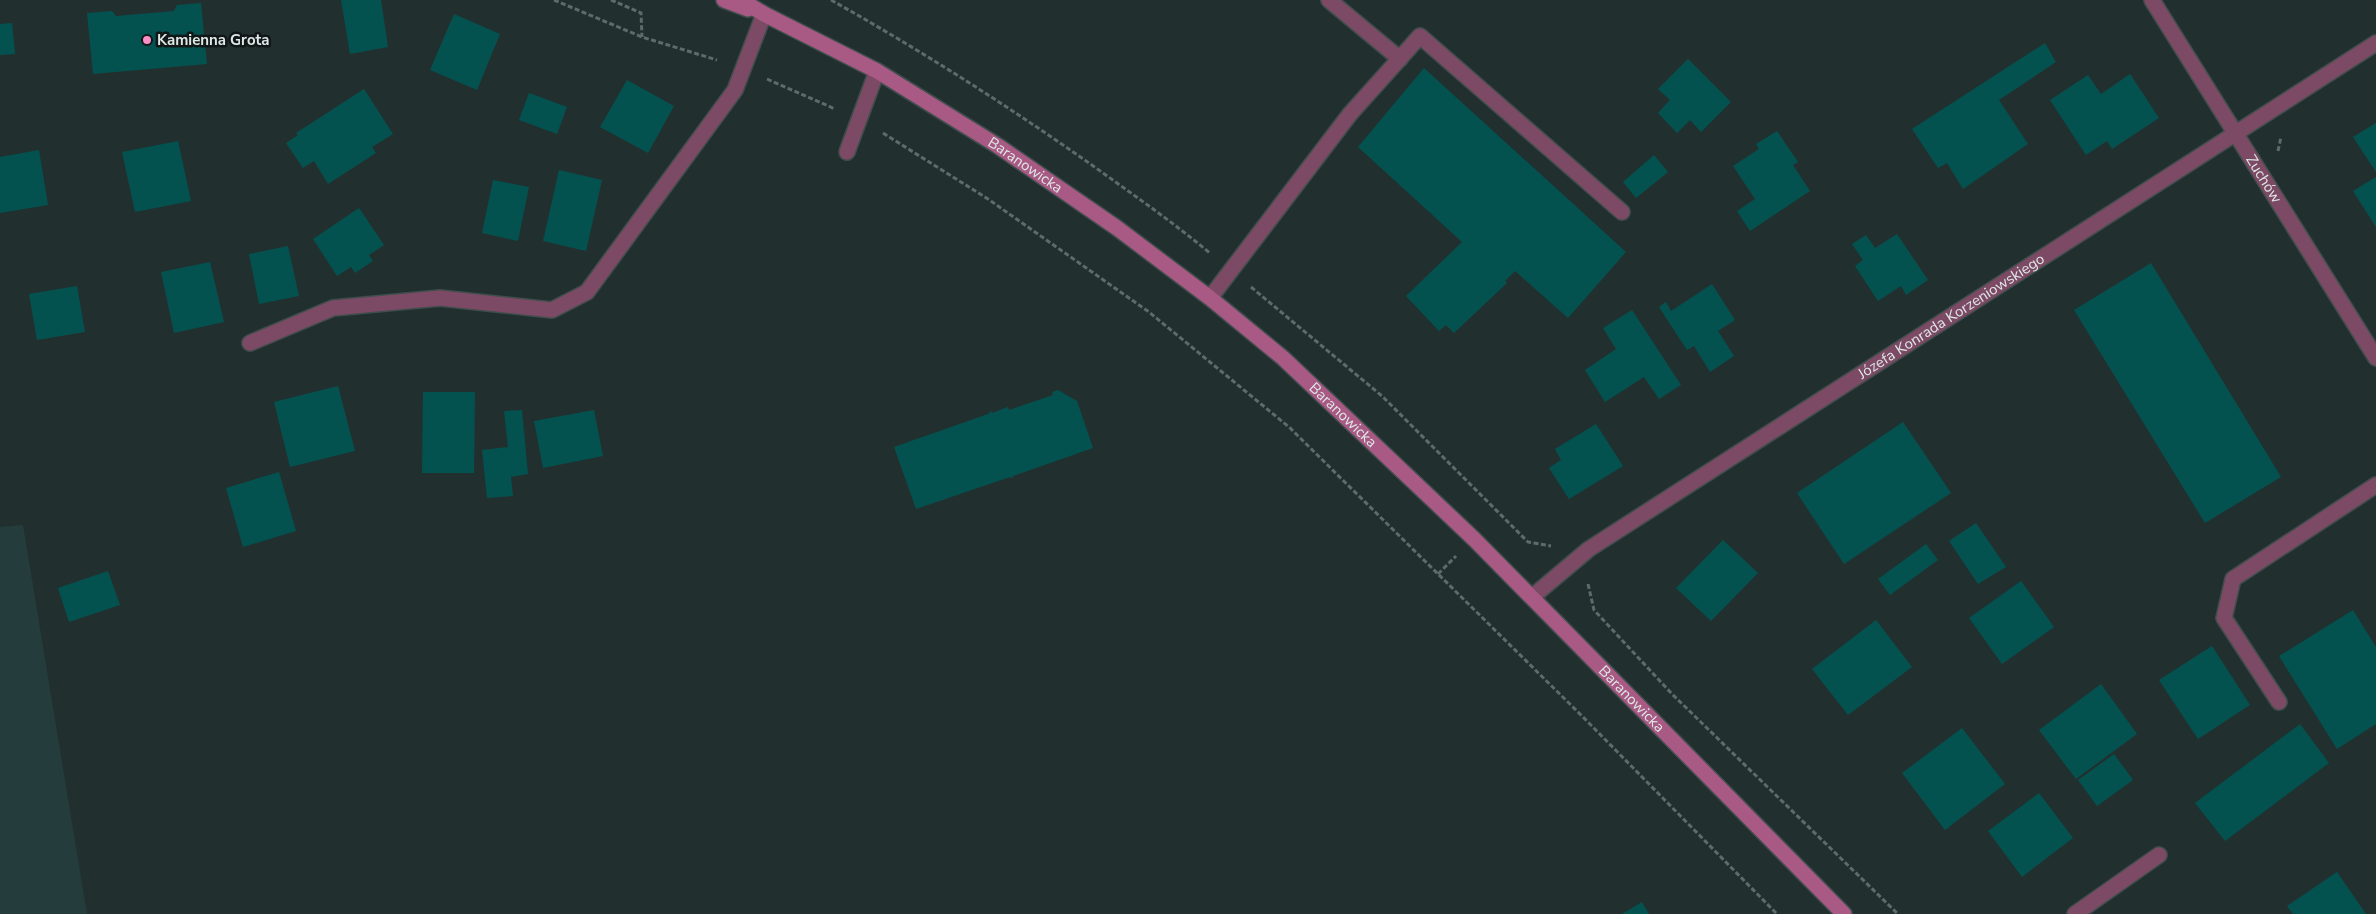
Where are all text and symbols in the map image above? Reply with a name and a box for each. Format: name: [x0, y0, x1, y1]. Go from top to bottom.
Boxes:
place label: Kamienna Grota: [157, 30, 269, 50]
marker: Kamienna Grota: [141, 34, 153, 46]
street label: Baranowicka: [984, 132, 1067, 198]
street label: Zuchów: [2241, 151, 2287, 207]
street label: Józefa Konrada Korzeniowskiego: [1853, 249, 2048, 384]
street label: Baranowicka: [1305, 378, 1381, 452]
street label: Baranowicka: [1594, 661, 1669, 737]

